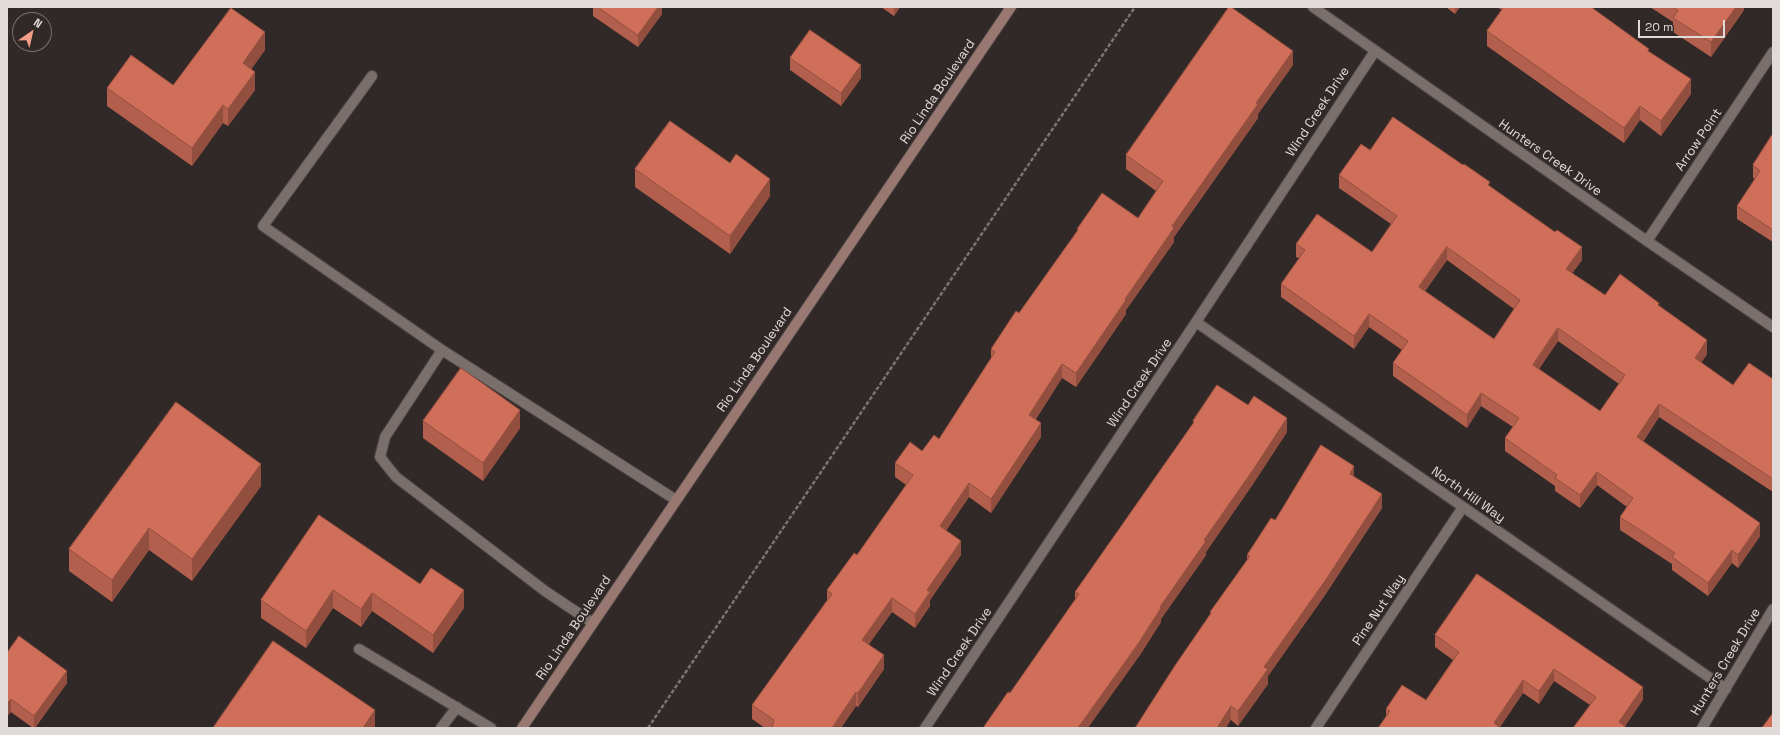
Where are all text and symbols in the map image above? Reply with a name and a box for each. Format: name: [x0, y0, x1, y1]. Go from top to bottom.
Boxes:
north arrow: [12, 12, 52, 52]
scale bar: [1640, 12, 1727, 38]
text: N: [31, 15, 45, 31]
text: 20 m: [1645, 19, 1673, 35]
street label: Rio Linda Boulevard: [897, 37, 979, 147]
street label: Wind Creek Drive: [1283, 64, 1353, 160]
street label: Arrow Point: [1672, 106, 1726, 174]
street label: Hunters Creek Drive: [1495, 116, 1605, 200]
street label: Rio Linda Boulevard: [714, 305, 796, 415]
street label: Wind Creek Drive: [1104, 335, 1176, 431]
street label: North Hill Way: [1428, 464, 1508, 526]
street label: Pine Nut Way: [1349, 571, 1409, 649]
street label: Rio Linda Boulevard: [533, 573, 615, 683]
street label: Wind Creek Drive: [924, 604, 996, 700]
street label: Hunters Creek Drive: [1688, 605, 1764, 719]

